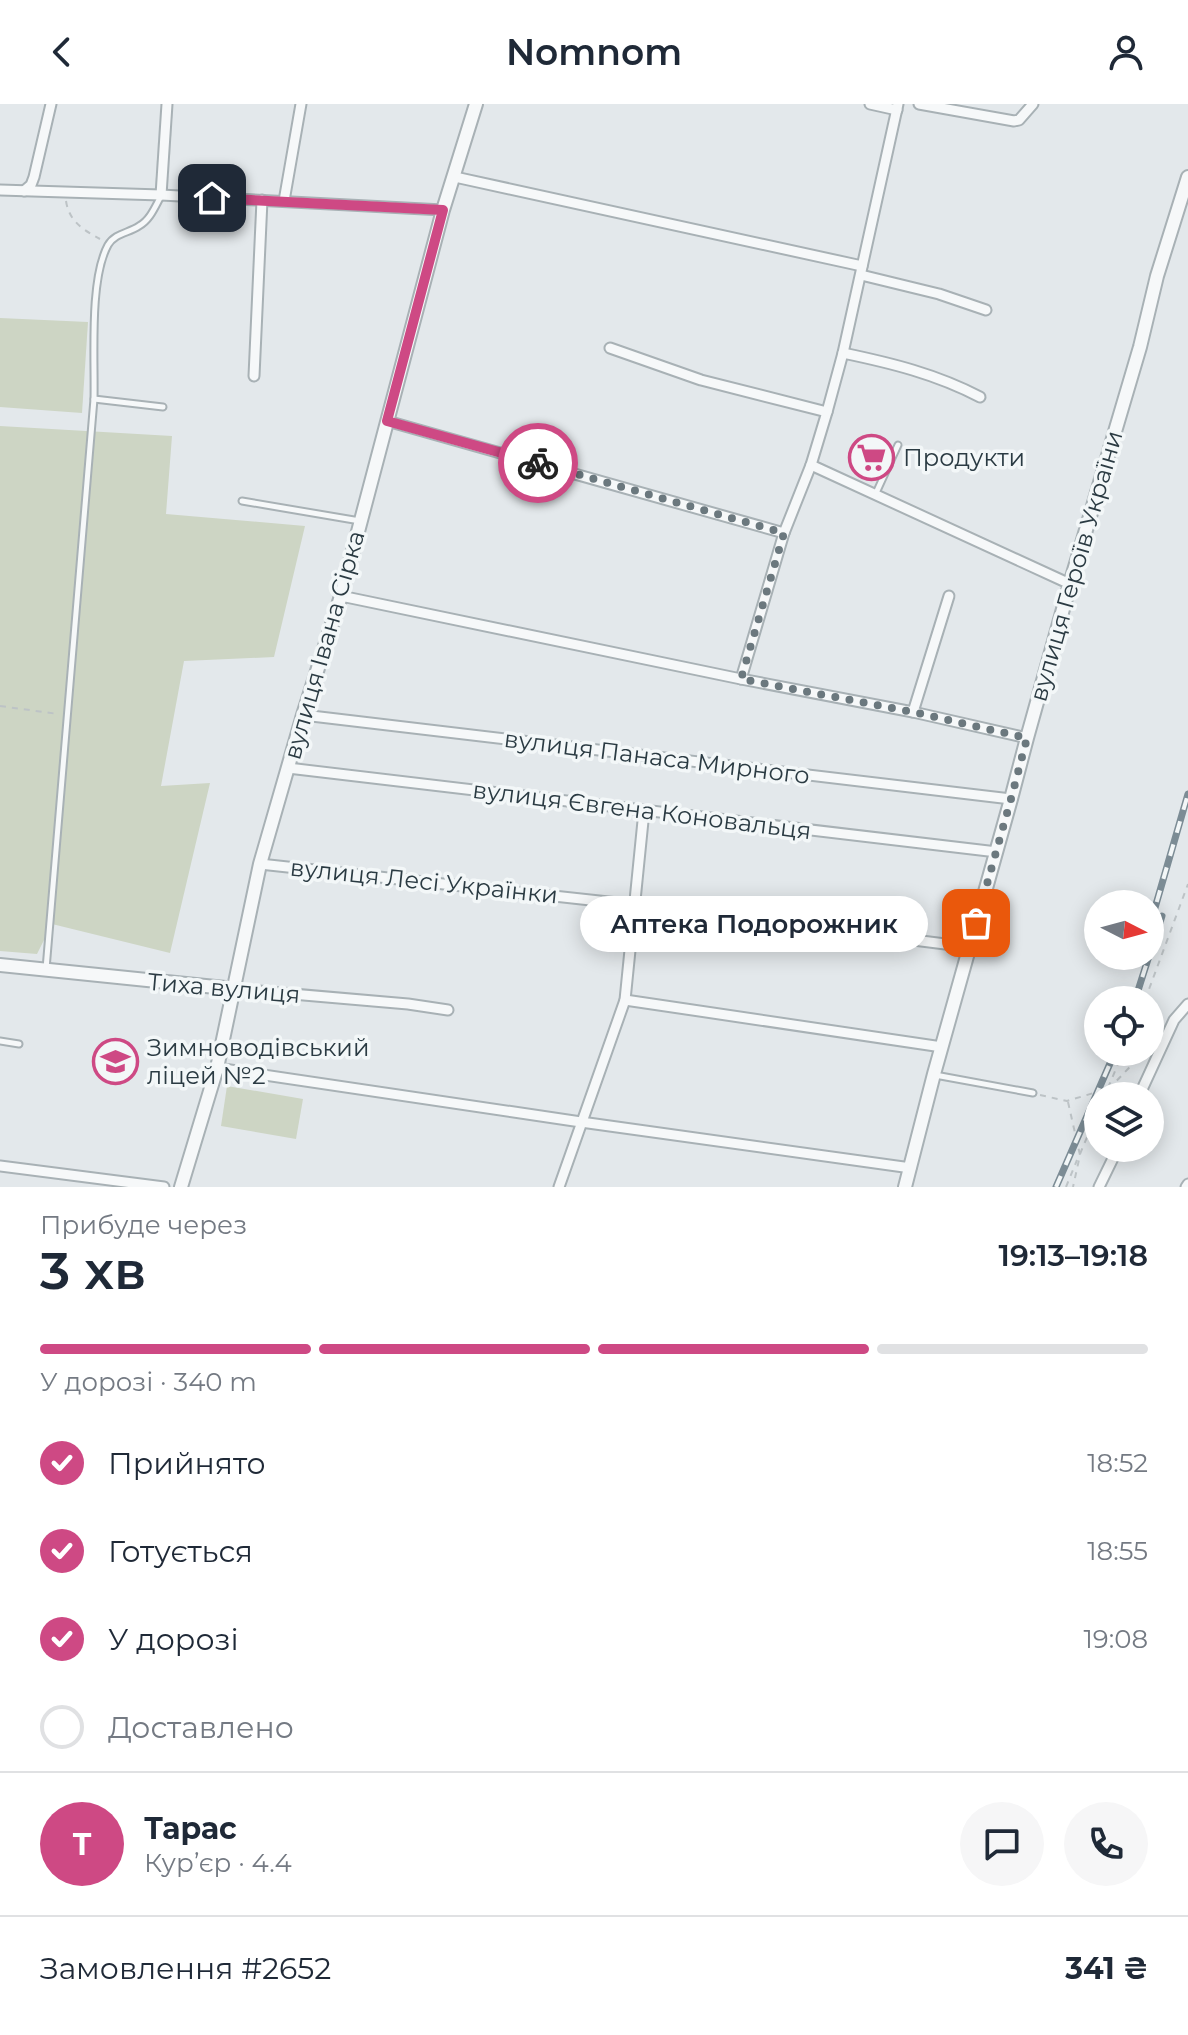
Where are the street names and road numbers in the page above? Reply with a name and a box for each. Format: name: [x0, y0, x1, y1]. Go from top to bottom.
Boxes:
street label: вулиця Героїв України: [1023, 427, 1129, 705]
street label: вулиця Івана Сірка: [277, 527, 371, 763]
street label: вулиця Панаса Мирного: [502, 724, 812, 790]
street label: вулиця Євгена Коновальця: [471, 775, 813, 845]
street label: вулиця Лесі Українки: [289, 853, 559, 909]
street label: Тиха вулиця: [147, 967, 301, 1009]

